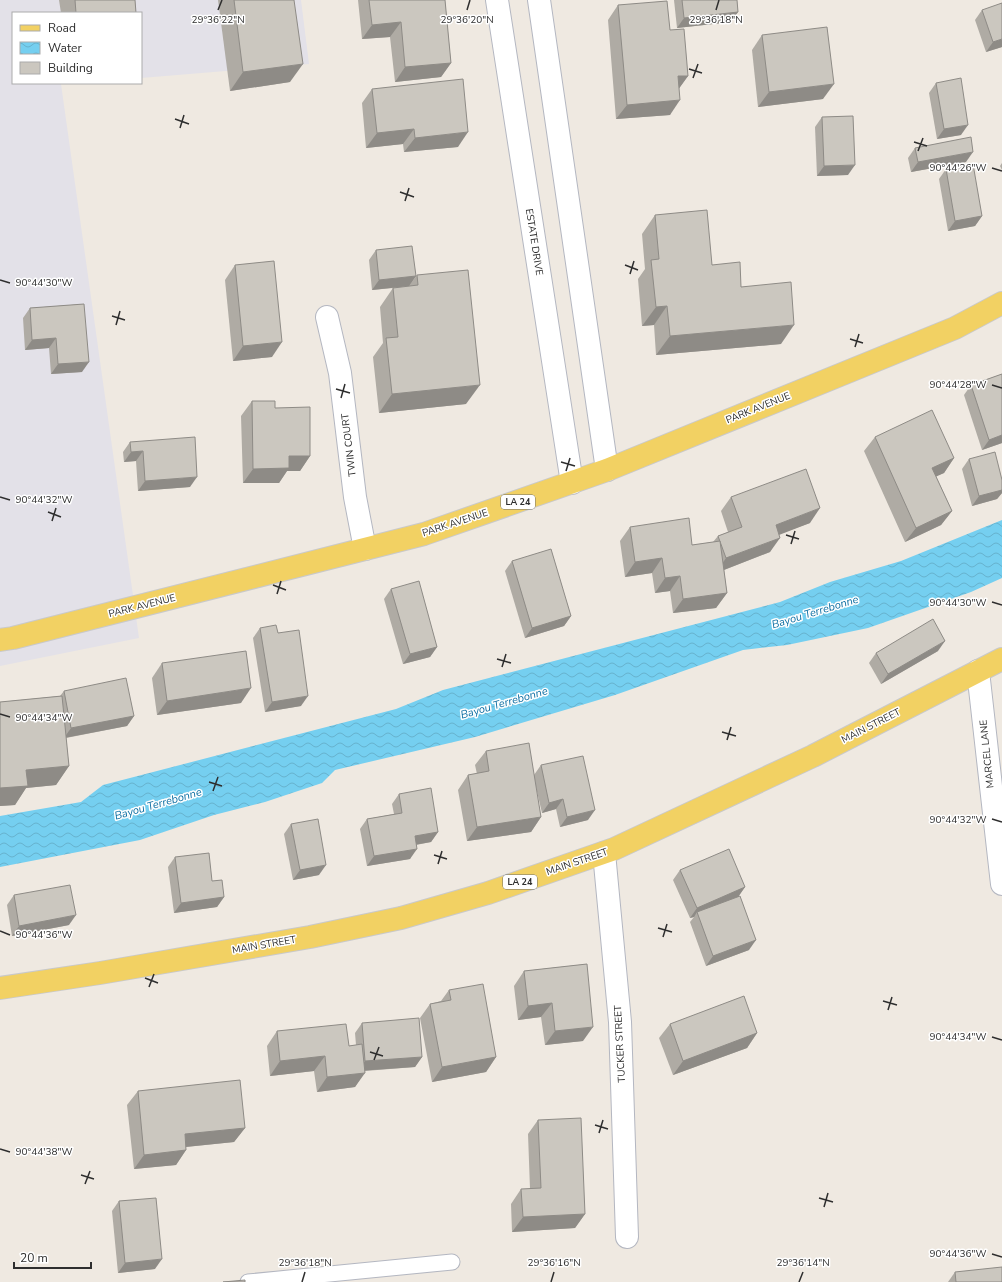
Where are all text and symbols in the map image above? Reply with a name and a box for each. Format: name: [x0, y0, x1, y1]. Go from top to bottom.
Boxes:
legend: [12, 12, 142, 84]
text: 29°36'22"N: [191, 13, 245, 27]
text: 29°36'20"N: [440, 13, 494, 27]
text: 29°36'18"N: [689, 13, 743, 27]
text: Road: [48, 20, 76, 36]
text: Water: [48, 40, 82, 56]
text: Building: [48, 60, 93, 76]
text: 90°44'26"W: [930, 161, 986, 175]
street label: ESTATE DRIVE: [522, 208, 546, 277]
text: 90°44'30"W: [16, 276, 72, 290]
text: 90°44'28"W: [930, 378, 986, 392]
street label: PARK AVENUE: [724, 389, 792, 427]
street label: TWIN COURT: [338, 413, 360, 477]
text: 90°44'32"W: [16, 493, 72, 507]
road number: LA 24: [501, 495, 535, 509]
street label: PARK AVENUE: [420, 506, 490, 540]
street label: PARK AVENUE: [107, 591, 177, 621]
water label: Bayou Terrebonne: [770, 592, 860, 632]
text: 90°44'30"W: [930, 596, 986, 610]
water label: Bayou Terrebonne: [459, 683, 549, 723]
street label: MAIN STREET: [839, 705, 903, 747]
text: 90°44'34"W: [16, 711, 72, 725]
street label: MARCEL LANE: [976, 719, 998, 789]
water label: Bayou Terrebonne: [113, 784, 203, 824]
text: 90°44'32"W: [930, 813, 986, 827]
street label: MAIN STREET: [544, 845, 610, 879]
road number: LA 24: [503, 875, 537, 889]
text: 90°44'36"W: [16, 928, 72, 942]
street label: MAIN STREET: [231, 932, 297, 958]
street label: TUCKER STREET: [611, 1005, 629, 1083]
text: 90°44'34"W: [930, 1030, 986, 1044]
text: 90°44'38"W: [16, 1145, 72, 1159]
scale bar: [14, 1244, 91, 1270]
text: 90°44'36"W: [930, 1247, 986, 1261]
text: 20 m: [20, 1250, 48, 1266]
text: 29°36'18"N: [278, 1256, 332, 1270]
text: 29°36'16"N: [527, 1256, 581, 1270]
text: 29°36'14"N: [776, 1256, 830, 1270]

